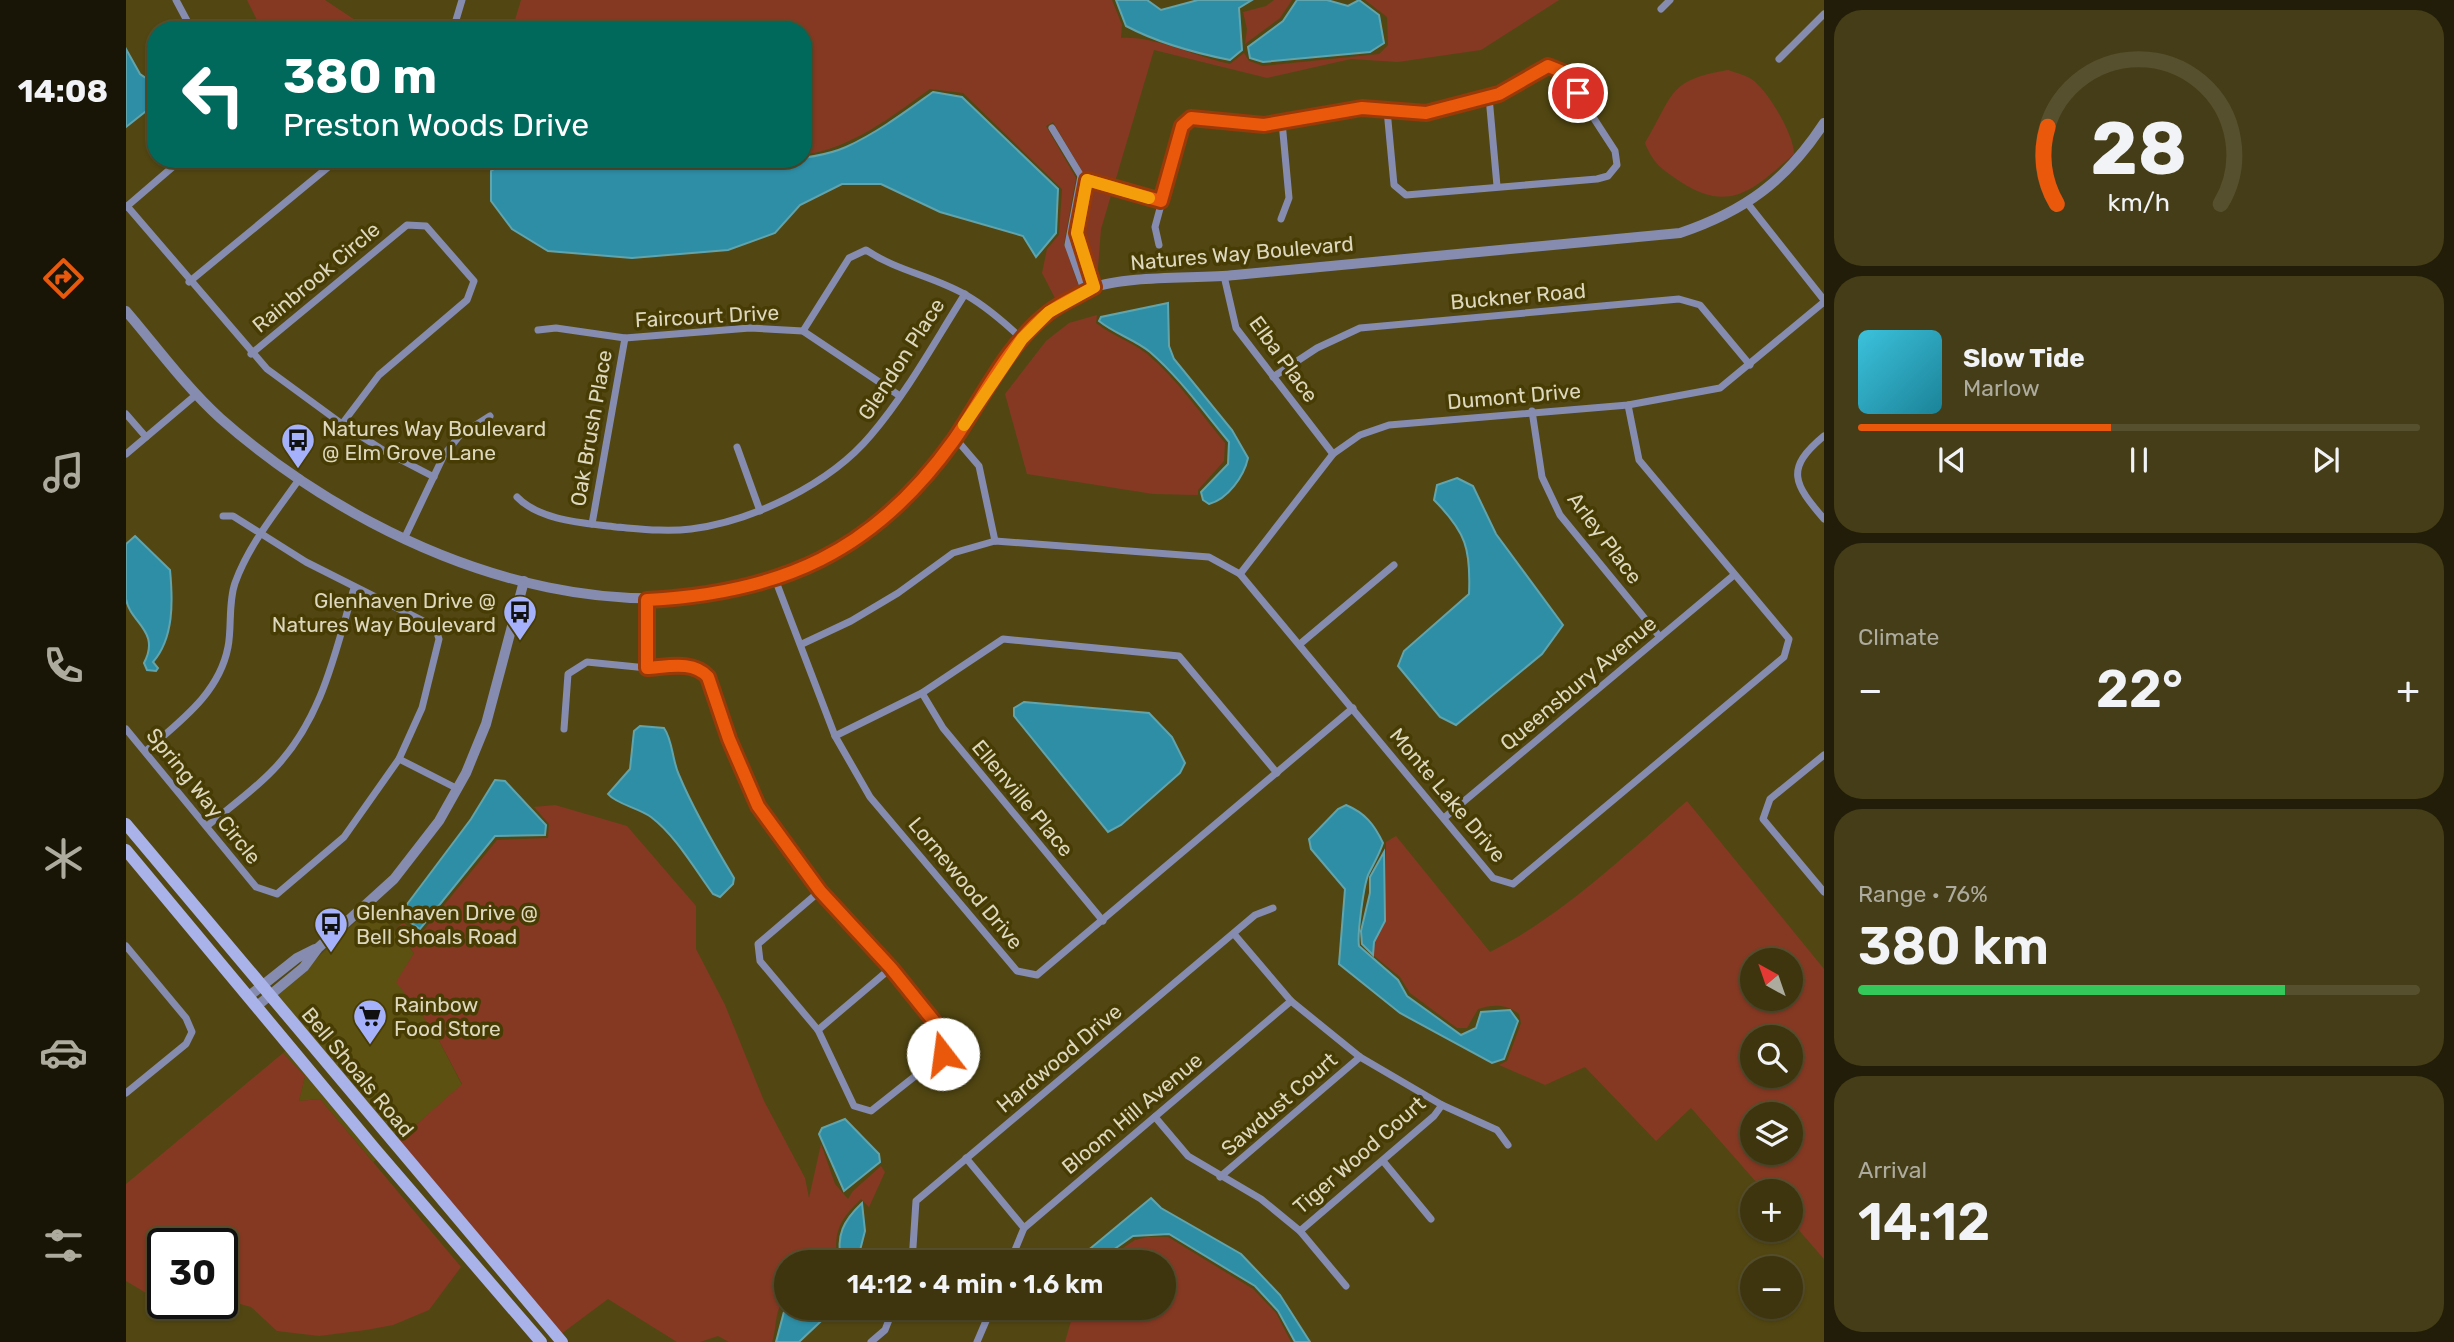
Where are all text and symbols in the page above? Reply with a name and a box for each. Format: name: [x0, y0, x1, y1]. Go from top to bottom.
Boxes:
text: 380 m: [283, 47, 437, 105]
icon: left: [168, 49, 259, 140]
pin: [1548, 63, 1608, 123]
text: 14:08: [18, 72, 108, 110]
icon: arrive: [1559, 74, 1597, 112]
text: Preston Woods Drive: [283, 106, 589, 144]
text: 28: [2091, 107, 2187, 193]
text: km/h: [2108, 188, 2170, 217]
street label: Rainbrook Circle: [247, 216, 385, 338]
street label: Natures Way Boulevard: [1129, 231, 1355, 275]
icon: directions: [39, 254, 88, 303]
street label: Buckner Road: [1449, 278, 1587, 314]
street label: Glendon Place: [852, 294, 950, 424]
street label: Faircourt Drive: [634, 300, 780, 332]
street label: Elba Place: [1244, 311, 1324, 407]
text: Slow Tide: [1963, 343, 2085, 374]
street label: Oak Brush Place: [565, 348, 617, 508]
text: Marlow: [1963, 374, 2040, 402]
street label: Dumont Drive: [1446, 378, 1582, 414]
place label: Natures Way Boulevard @ Elm Grove Lane: [322, 416, 546, 465]
bus stop icon: Natures Way Boulevard @ Elm Grove Lane: [279, 421, 317, 470]
icon: previous: [1933, 441, 1971, 479]
icon: pause: [2120, 441, 2158, 479]
icon: next: [2307, 441, 2345, 479]
icon: music: [39, 448, 88, 497]
street label: Arley Place: [1562, 487, 1648, 589]
place label: Glenhaven Drive @ Natures Way Boulevard: [272, 588, 496, 637]
bus stop icon: Glenhaven Drive @ Natures Way Boulevard: [501, 593, 539, 642]
street label: Queensbury Avenue: [1495, 610, 1661, 756]
text: Climate: [1858, 623, 1939, 651]
icon: phone: [39, 641, 88, 690]
text: 22°: [2096, 658, 2183, 720]
text: −: [1858, 667, 1883, 713]
text: +: [2396, 667, 2420, 713]
street label: Spring Way Circle: [141, 723, 267, 869]
street label: Monte Lake Drive: [1385, 723, 1511, 867]
street label: Ellenville Place: [967, 735, 1079, 861]
street label: Lornewood Drive: [903, 812, 1029, 954]
icon: climate: [39, 834, 88, 883]
text: Range · 76%: [1858, 880, 1988, 908]
place label: Glenhaven Drive @ Bell Shoals Road: [356, 900, 538, 949]
bus stop icon: Glenhaven Drive @ Bell Shoals Road: [312, 905, 350, 954]
text: 380 km: [1858, 915, 2049, 977]
north arrow: [1740, 948, 1802, 1012]
map controls: [1740, 948, 1803, 1319]
place label: Rainbow Food Store: [394, 992, 501, 1041]
supermarket icon: Rainbow Food Store: [351, 997, 389, 1046]
street label: Hardwood Drive: [991, 998, 1127, 1118]
street label: Bell Shoals Road: [297, 1002, 419, 1142]
position arrow: [906, 1017, 980, 1091]
button: search: [1740, 1025, 1803, 1088]
icon: car: [39, 1028, 88, 1077]
street label: Bloom Hill Avenue: [1057, 1047, 1207, 1179]
street label: Sawdust Court: [1216, 1047, 1342, 1161]
street label: Tiger Wood Court: [1288, 1091, 1430, 1219]
button: layers: [1740, 1102, 1803, 1165]
text: Arrival: [1858, 1156, 1927, 1184]
button: +: [1740, 1179, 1803, 1242]
text: 14:12: [1858, 1191, 1990, 1253]
icon: filters: [39, 1221, 88, 1270]
speed limit sign: 30: [147, 1228, 238, 1319]
button: −: [1740, 1256, 1803, 1319]
text: 14:12 · 4 min · 1.6 km: [847, 1269, 1103, 1300]

